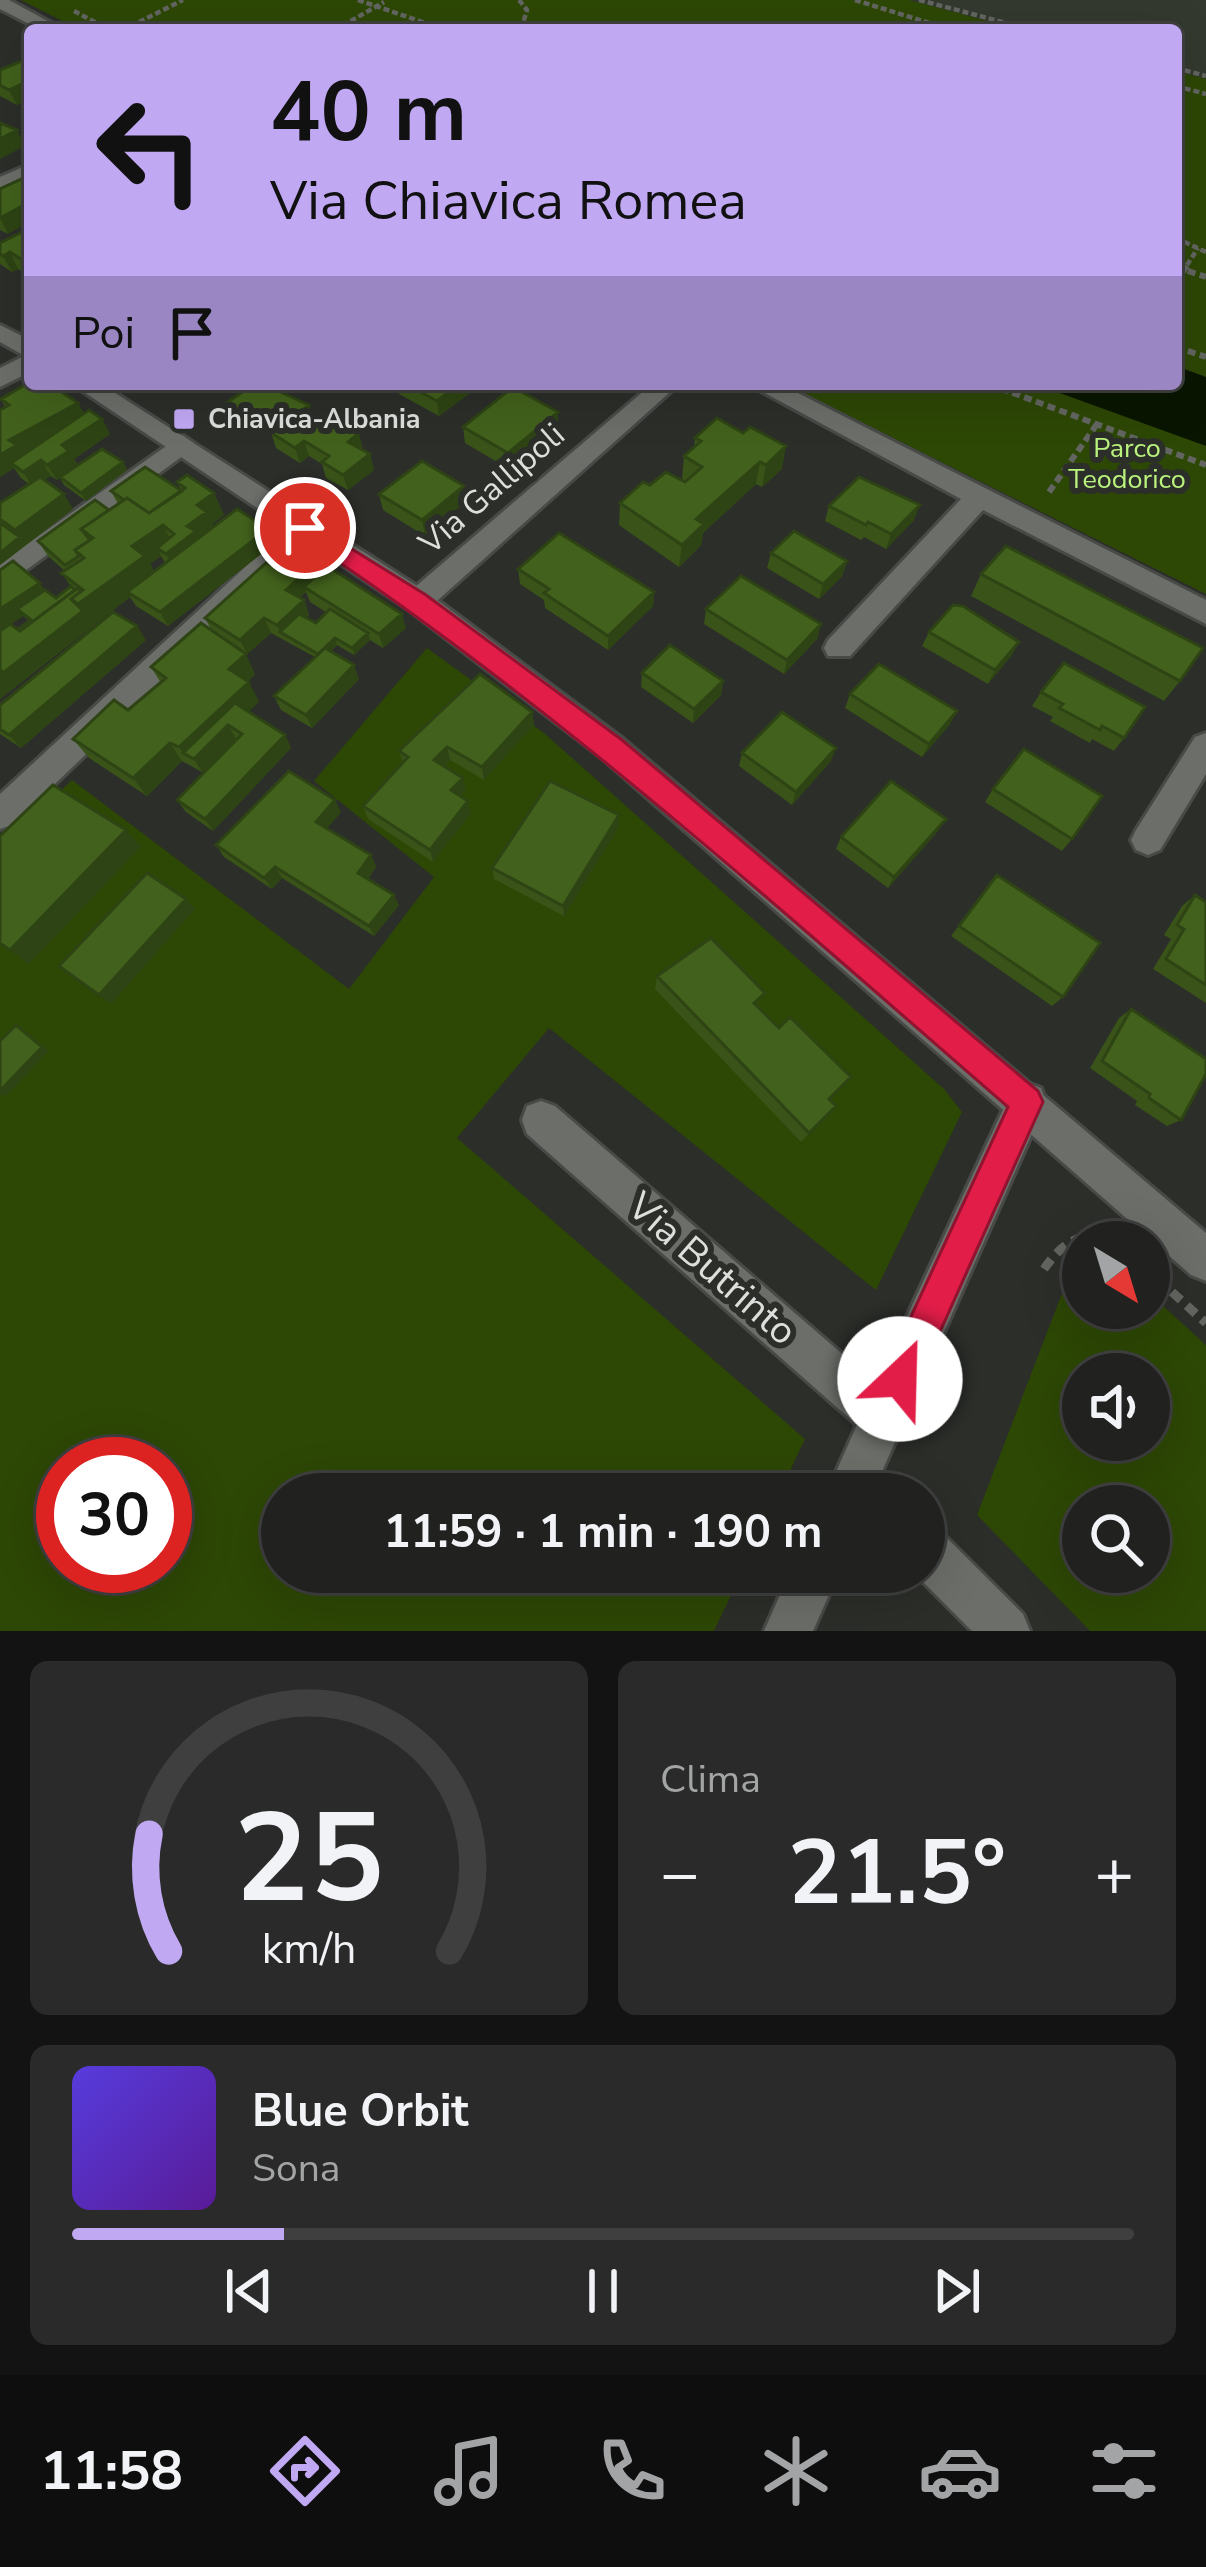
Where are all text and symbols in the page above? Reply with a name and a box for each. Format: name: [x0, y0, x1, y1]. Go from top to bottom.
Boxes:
text: 40 m: [270, 55, 467, 170]
icon: left: [72, 72, 228, 228]
text: Via Chiavica Romea: [270, 164, 747, 238]
icon: arrive: [159, 300, 225, 366]
text: Poi: [72, 303, 135, 364]
place label: Chiavica-Albania: [208, 401, 421, 438]
marker: Chiavica-Albania: [171, 406, 197, 432]
street label: Via Gallipoli: [409, 413, 575, 566]
park label: Parco Teodorico: [1068, 430, 1186, 498]
pin: [254, 477, 356, 579]
icon: arrive: [272, 495, 338, 561]
street label: Via Butrinto: [615, 1180, 808, 1357]
north arrow: [1062, 1221, 1170, 1329]
map controls: [1062, 1221, 1170, 1593]
position arrow: [837, 1316, 963, 1442]
button: sound: [1062, 1353, 1170, 1461]
speed limit sign: 30: [36, 1437, 192, 1593]
button: search: [1062, 1485, 1170, 1593]
text: 11:59 · 1 min · 190 m: [383, 1502, 823, 1563]
text: Clima: [660, 1753, 761, 1806]
text: 25: [234, 1774, 384, 1944]
text: 21.5°: [788, 1812, 1006, 1935]
text: −: [660, 1829, 700, 1919]
text: +: [1094, 1829, 1134, 1919]
text: km/h: [262, 1920, 356, 1978]
text: Blue Orbit: [252, 2081, 469, 2142]
text: Sona: [252, 2142, 341, 2195]
icon: previous: [216, 2258, 282, 2324]
icon: pause: [570, 2258, 636, 2324]
icon: next: [924, 2258, 990, 2324]
icon: directions: [263, 2429, 347, 2513]
icon: music: [427, 2429, 511, 2513]
icon: phone: [590, 2429, 674, 2513]
icon: climate: [754, 2429, 838, 2513]
icon: car: [918, 2429, 1002, 2513]
icon: filters: [1082, 2429, 1166, 2513]
text: 11:58: [40, 2434, 183, 2508]

